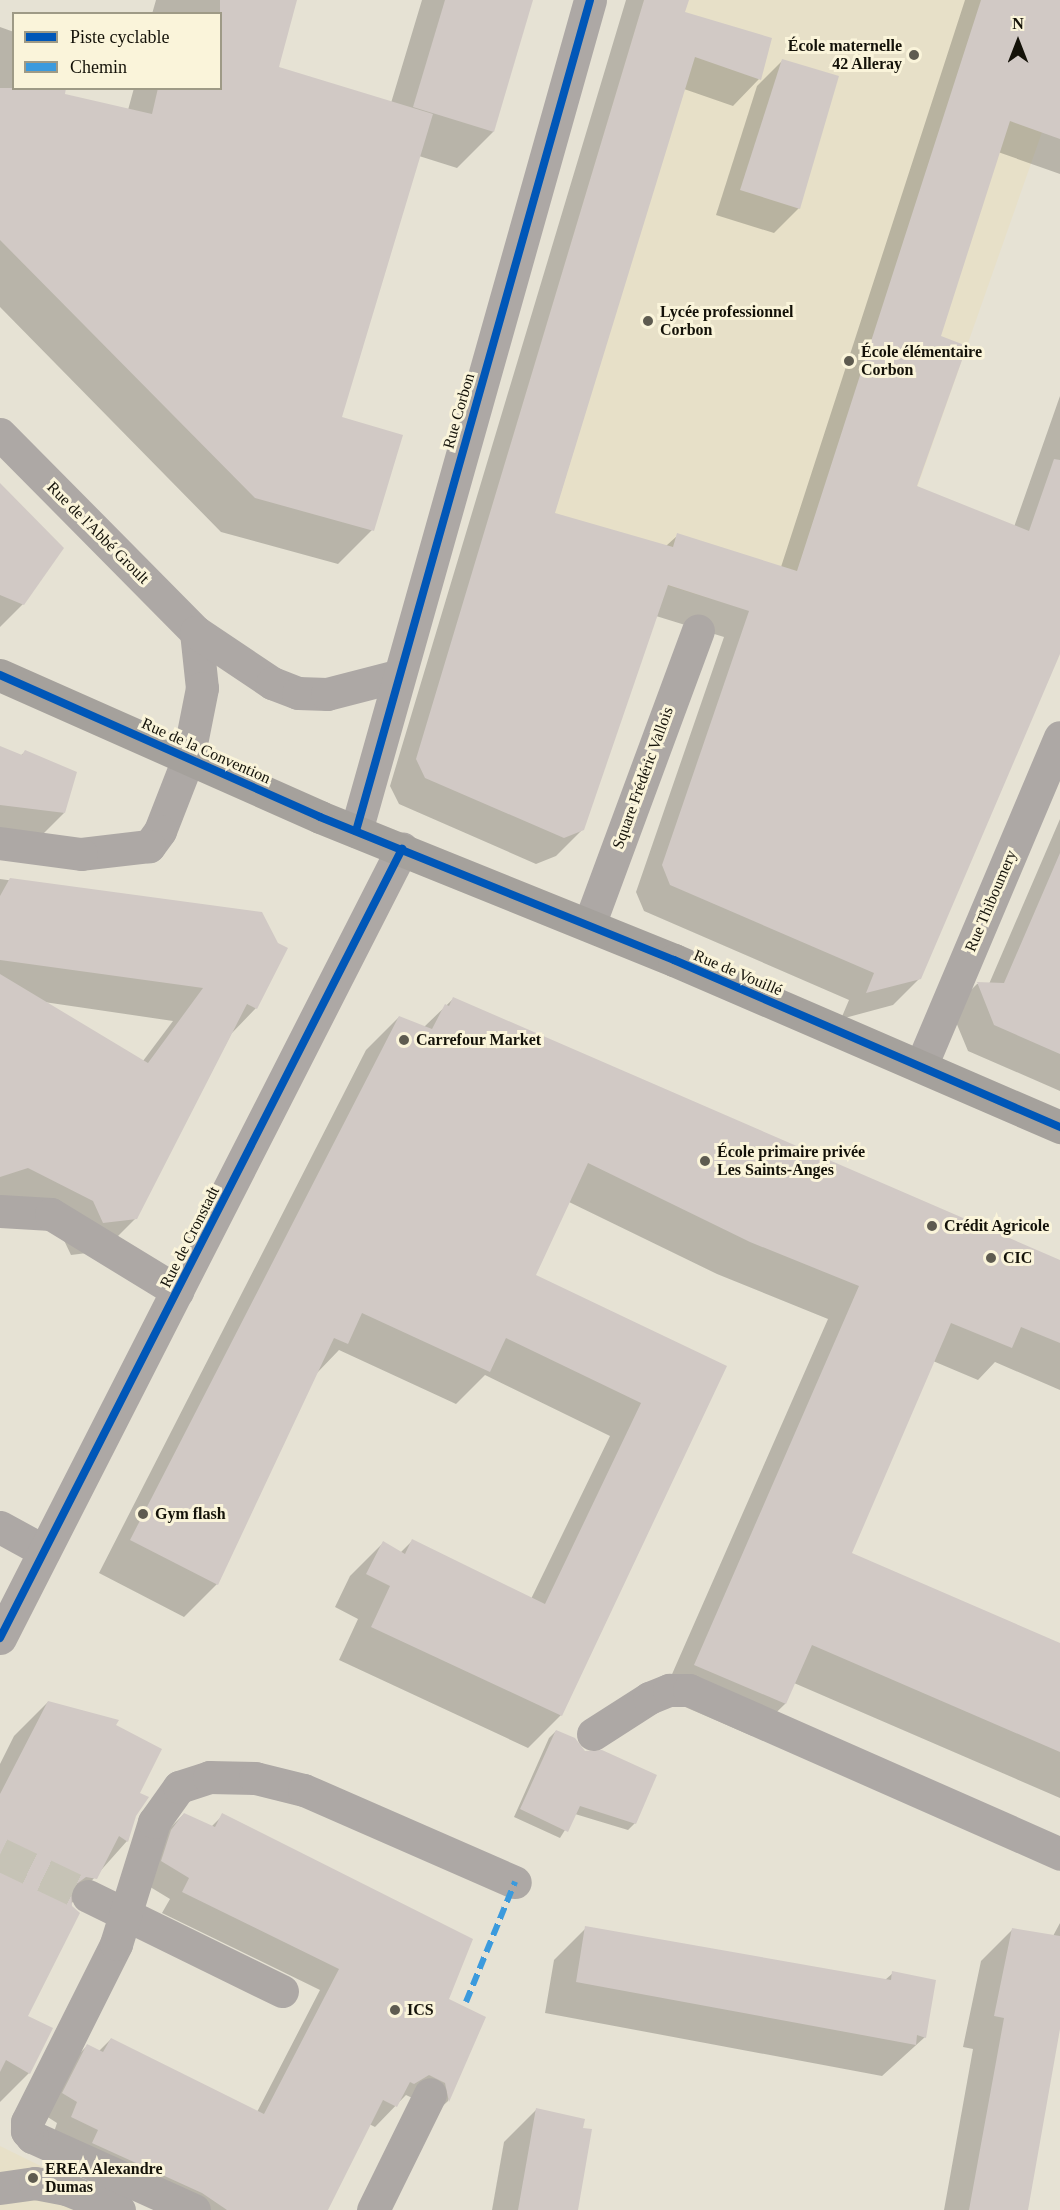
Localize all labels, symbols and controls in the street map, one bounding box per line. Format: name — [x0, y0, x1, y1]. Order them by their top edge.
legend — [12, 12, 222, 90]
north arrow — [988, 12, 1048, 72]
text: N — [1012, 15, 1024, 32]
text: Piste cyclable — [70, 27, 169, 47]
place label: École maternelle 42 Alleray — [788, 36, 902, 74]
marker: École maternelle 42 Alleray — [907, 48, 921, 62]
text: Chemin — [70, 57, 127, 77]
place label: Lycée professionnel Corbon — [660, 302, 793, 340]
marker: Lycée professionnel Corbon — [641, 314, 655, 328]
place label: École élémentaire Corbon — [861, 342, 982, 380]
marker: École élémentaire Corbon — [842, 354, 856, 368]
street label: Rue Corbon — [439, 371, 479, 451]
street label: Rue de l'Abbé Groult — [43, 478, 153, 588]
street label: Square Frédéric Vallois — [608, 704, 678, 852]
street label: Rue de la Convention — [139, 714, 273, 788]
street label: Rue Thiboumery — [961, 847, 1021, 955]
street label: Rue de Vouillé — [691, 946, 785, 1000]
place label: Carrefour Market — [416, 1030, 541, 1050]
marker: Carrefour Market — [397, 1033, 411, 1047]
place label: École primaire privée Les Saints-Anges — [717, 1142, 865, 1180]
marker: École primaire privée Les Saints-Anges — [698, 1154, 712, 1168]
street label: Rue de Cronstadt — [156, 1183, 224, 1291]
place label: Crédit Agricole — [944, 1216, 1050, 1236]
marker: Crédit Agricole — [925, 1219, 939, 1233]
place label: CIC — [1003, 1248, 1032, 1268]
marker: CIC — [984, 1251, 998, 1265]
place label: Gym flash — [155, 1504, 226, 1524]
marker: Gym flash — [136, 1507, 150, 1521]
place label: ICS — [407, 2000, 434, 2020]
marker: ICS — [388, 2003, 402, 2017]
place label: EREA Alexandre Dumas — [45, 2159, 164, 2197]
marker: EREA Alexandre Dumas — [26, 2171, 40, 2185]

